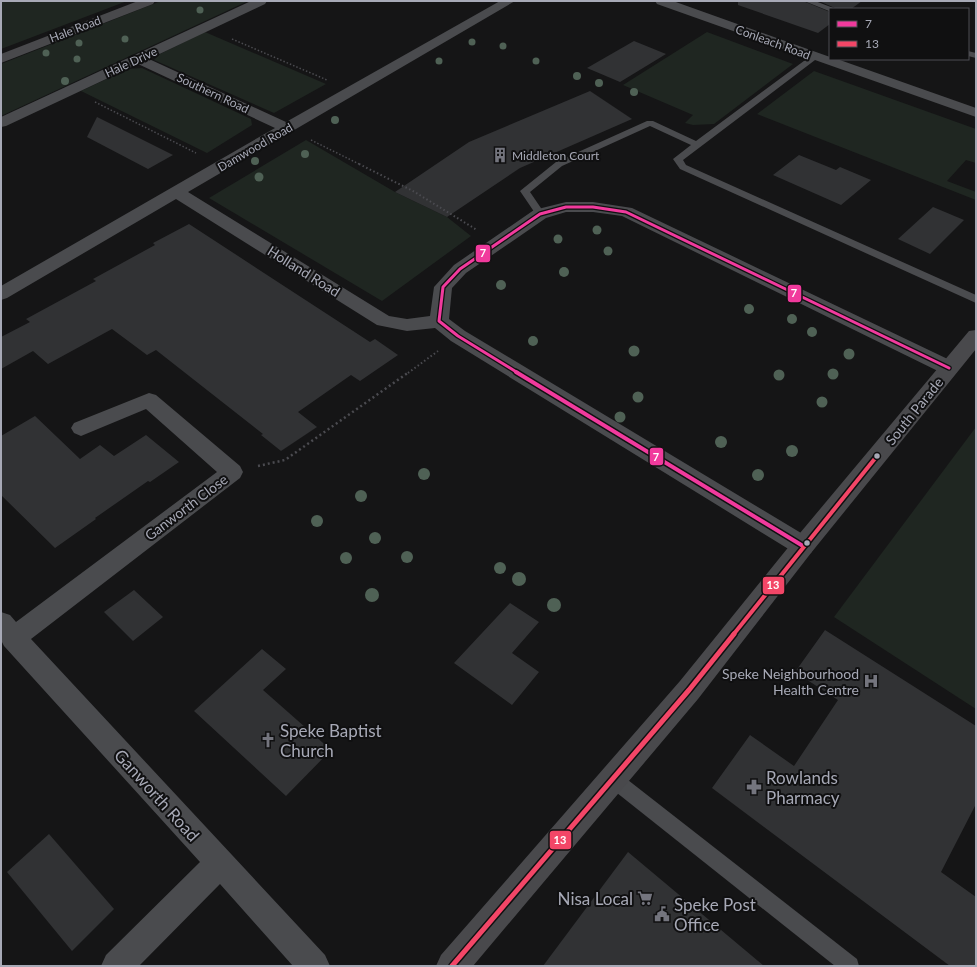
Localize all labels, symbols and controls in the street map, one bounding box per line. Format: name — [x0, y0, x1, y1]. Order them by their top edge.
legend — [829, 8, 969, 60]
street label: Hale Road — [47, 12, 103, 46]
text: 7 — [865, 16, 872, 31]
street label: Conleach Road — [733, 22, 813, 62]
text: 13 — [865, 36, 879, 51]
street label: Hale Drive — [103, 43, 159, 81]
street label: Southern Road — [174, 70, 252, 116]
street label: Damwood Road — [215, 119, 295, 175]
building icon: Middleton Court — [491, 146, 509, 164]
place label: Middleton Court — [512, 148, 600, 163]
street label: Holland Road — [265, 242, 343, 300]
line badge: 7 — [475, 244, 491, 263]
text: 7 — [480, 246, 486, 259]
line badge: 7 — [787, 284, 802, 303]
text: 7 — [791, 286, 797, 299]
street label: South Parade — [882, 374, 946, 448]
line badge: 7 — [649, 447, 664, 466]
text: 7 — [653, 450, 659, 463]
unlabelled marker — [872, 451, 882, 461]
street label: Ganworth Close — [141, 470, 231, 544]
unlabelled marker — [802, 538, 812, 548]
line badge: 13 — [762, 576, 785, 595]
text: 13 — [767, 578, 779, 591]
place label: Speke Neighbourhood Health Centre — [722, 665, 859, 698]
hospital icon: Speke Neighbourhood Health Centre — [862, 672, 880, 690]
place label: Speke Baptist Church — [280, 720, 382, 761]
church icon: Speke Baptist Church — [259, 731, 277, 749]
street label: Ganworth Road — [110, 745, 204, 845]
place label: Rowlands Pharmacy — [766, 767, 840, 808]
pharmacy icon: Rowlands Pharmacy — [745, 778, 763, 796]
line badge: 13 — [549, 830, 572, 850]
text: 13 — [554, 833, 566, 846]
place label: Nisa Local — [558, 888, 633, 909]
supermarket icon: Nisa Local — [636, 889, 654, 907]
place label: Speke Post Office — [674, 894, 756, 935]
public building icon: Speke Post Office — [653, 905, 671, 923]

